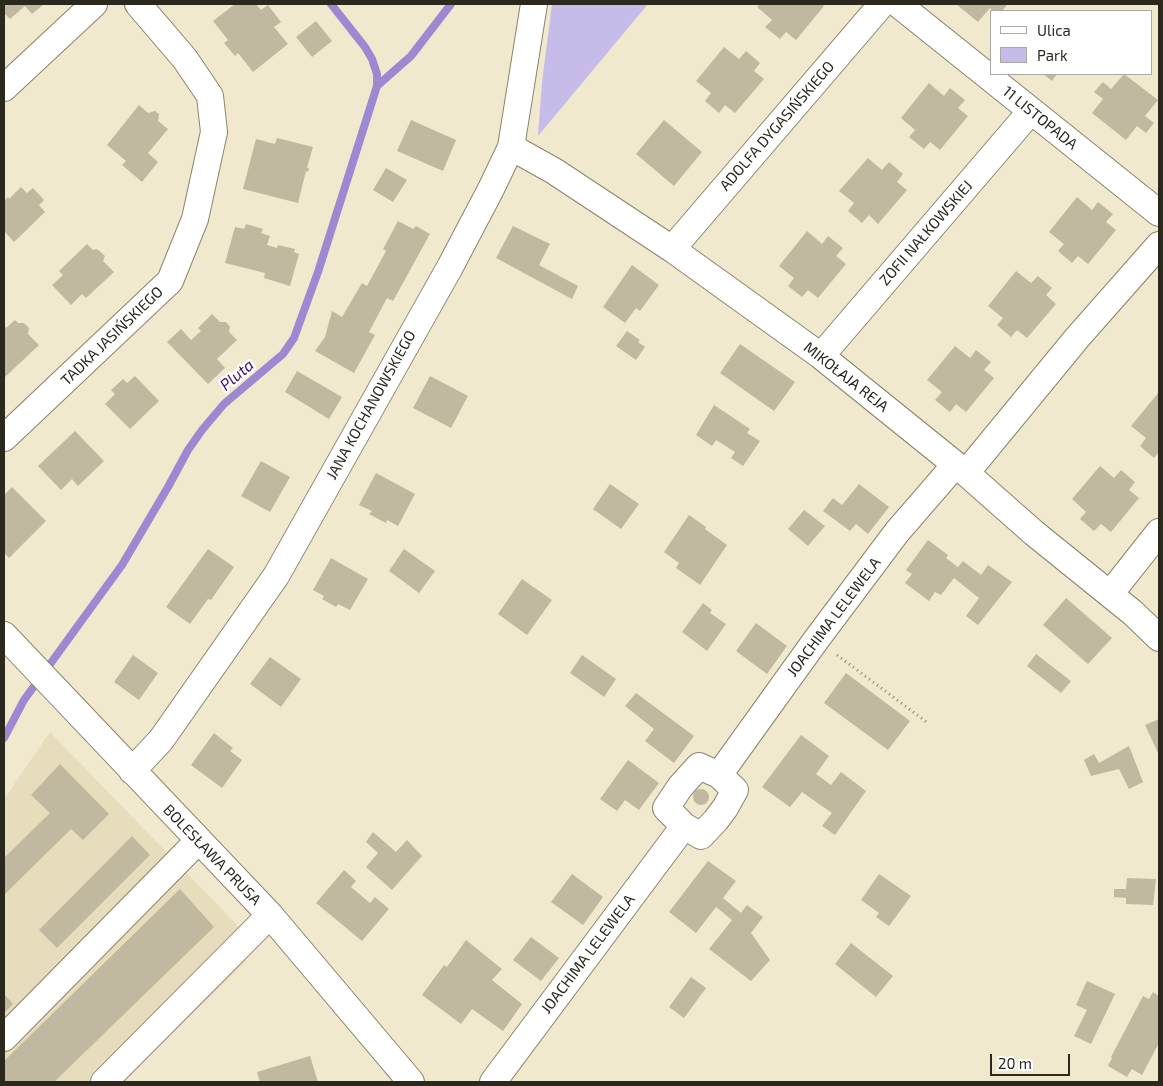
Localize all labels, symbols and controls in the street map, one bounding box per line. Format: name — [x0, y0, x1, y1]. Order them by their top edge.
legend — [990, 10, 1153, 75]
text: Ulica — [1037, 21, 1071, 39]
text: Park — [1037, 46, 1068, 64]
street label: ADOLFA DYGASIŃSKIEGO — [716, 58, 838, 194]
street label: 11 LISTOPADA — [999, 82, 1081, 154]
street label: ZOFII NAŁKOWSKIEJ — [876, 177, 976, 289]
street label: TADKA JASIŃSKIEGO — [57, 283, 167, 389]
street label: JANA KOCHANOWSKIEGO — [322, 327, 420, 483]
street label: MIKOŁAJA REJA — [800, 338, 892, 416]
water label: Pluta — [216, 355, 258, 395]
street label: JOACHIMA LELEWELA — [783, 554, 885, 680]
street label: BOLESŁAWA PRUSA — [159, 801, 265, 909]
street label: JOACHIMA LELEWELA — [537, 891, 639, 1017]
scale bar — [993, 1044, 1073, 1076]
text: 20 m — [998, 1054, 1032, 1072]

